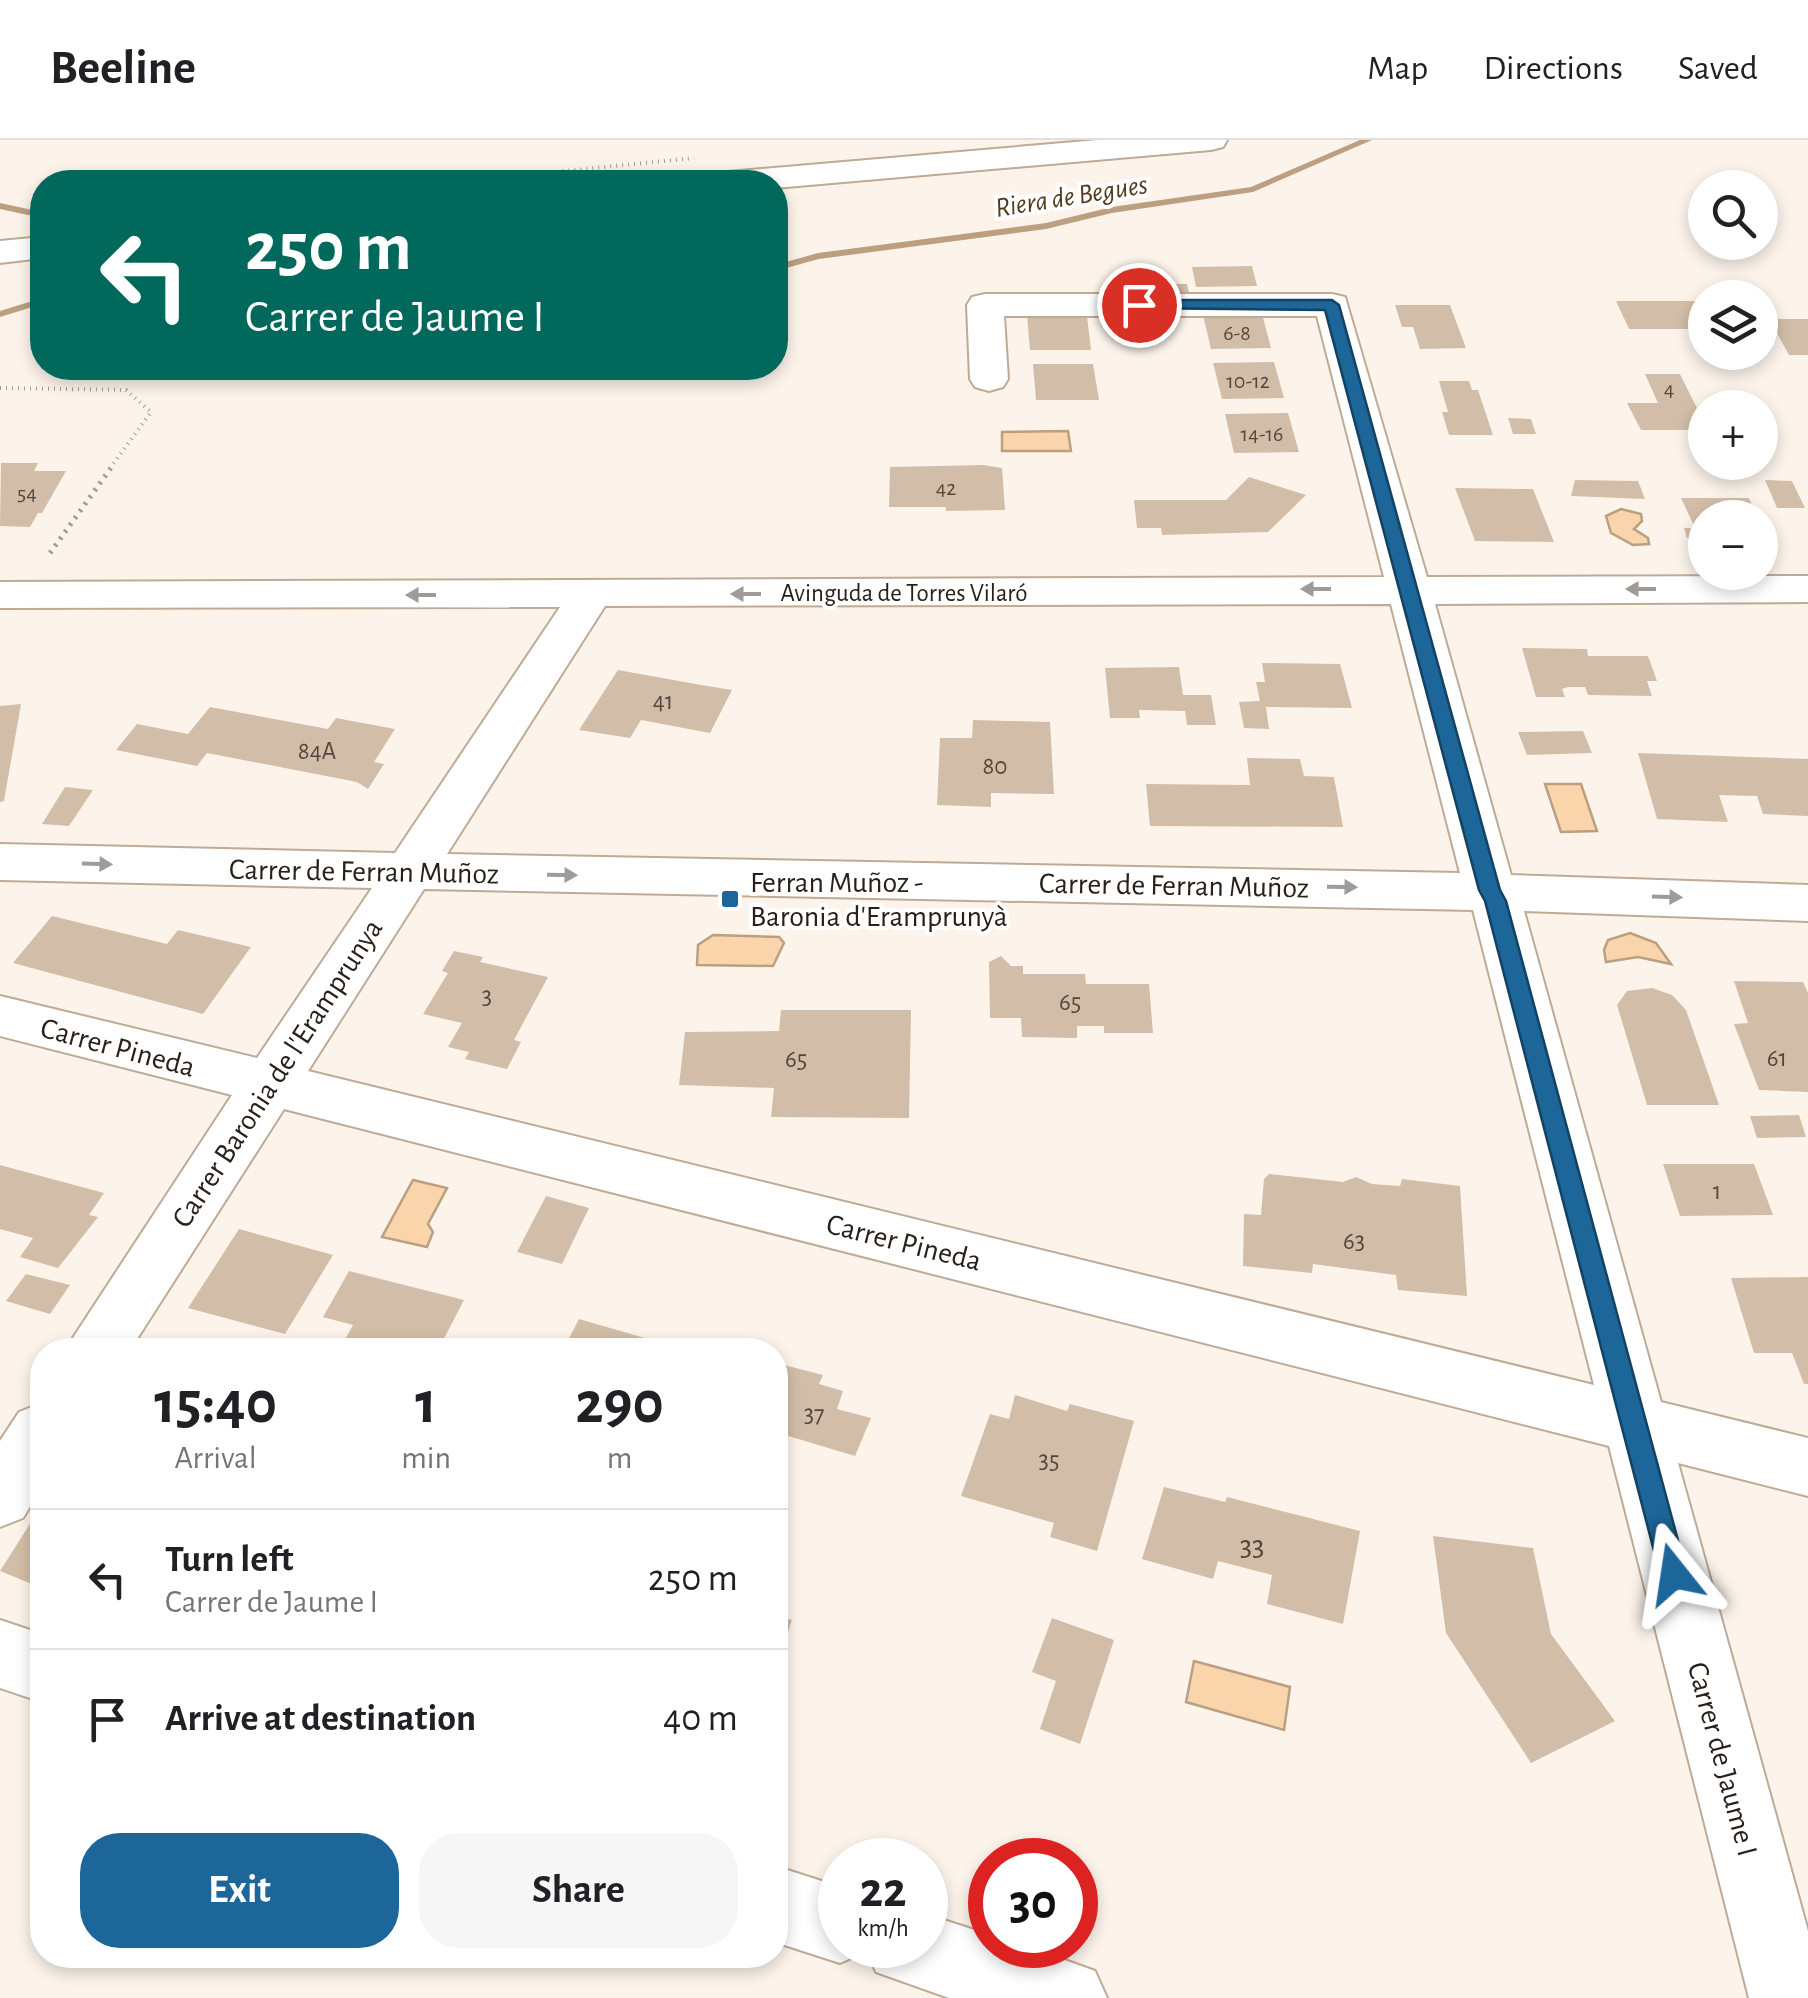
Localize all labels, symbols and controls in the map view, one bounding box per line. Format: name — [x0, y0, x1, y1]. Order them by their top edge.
text: Beeline — [50, 45, 196, 93]
text: Map — [1367, 51, 1428, 86]
text: Directions — [1483, 51, 1623, 86]
text: Saved — [1678, 51, 1758, 86]
map controls — [1688, 170, 1778, 590]
button: search — [1688, 170, 1778, 260]
water label: Riera de Begues — [993, 171, 1149, 223]
icon: left — [80, 210, 210, 340]
text: 250 m — [245, 213, 412, 283]
pin — [1097, 263, 1182, 348]
icon: arrive — [1112, 278, 1167, 333]
button: layers — [1688, 280, 1778, 370]
text: Carrer de Jaume I — [245, 295, 545, 340]
house number: 6-8 — [1223, 322, 1251, 344]
house number: 10-12 — [1226, 370, 1270, 392]
house number: 4 — [1664, 378, 1674, 400]
button: + — [1688, 390, 1778, 480]
house number: 14-16 — [1241, 423, 1283, 445]
house number: 42 — [936, 477, 956, 499]
house number: 54 — [17, 482, 37, 504]
button: − — [1688, 500, 1778, 590]
street label: Avinguda de Torres Vilaró — [780, 581, 1028, 606]
one-way arrow — [1299, 581, 1331, 597]
one-way arrow — [1624, 581, 1656, 597]
one-way arrow — [729, 586, 761, 602]
one-way arrow — [404, 587, 436, 603]
house number: 41 — [653, 689, 673, 714]
house number: 84A — [298, 739, 336, 764]
house number: 80 — [982, 754, 1008, 779]
street label: Carrer de Ferran Muñoz — [229, 855, 499, 889]
one-way arrow — [82, 857, 114, 873]
one-way arrow — [547, 867, 579, 883]
place label: Ferran Muñoz - Baronia d'Eramprunyà — [750, 868, 1008, 932]
street label: Carrer de Ferran Muñoz — [1039, 869, 1309, 903]
one-way arrow — [1327, 880, 1359, 896]
marker: Ferran Muñoz - Baronia d'Eramprunyà — [719, 888, 741, 910]
one-way arrow — [1652, 889, 1684, 905]
street label: Carrer Baronia de l'Eramprunya — [167, 914, 389, 1233]
house number: 3 — [482, 984, 492, 1009]
house number: 65 — [1059, 990, 1081, 1015]
street label: Carrer Pineda — [37, 1013, 198, 1083]
house number: 61 — [1767, 1046, 1787, 1071]
house number: 65 — [785, 1047, 807, 1072]
house number: 1 — [1713, 1179, 1721, 1204]
street label: Carrer Pineda — [823, 1209, 984, 1277]
house number: 63 — [1343, 1229, 1365, 1254]
text: 15:40 — [154, 1374, 277, 1434]
text: 1 — [415, 1374, 437, 1434]
text: 290 — [575, 1374, 664, 1434]
house number: 37 — [804, 1402, 824, 1427]
text: Arrival — [174, 1442, 257, 1474]
text: min — [401, 1442, 451, 1474]
text: m — [607, 1442, 632, 1474]
house number: 35 — [1039, 1448, 1059, 1473]
position arrow — [1622, 1522, 1726, 1626]
house number: 33 — [1240, 1531, 1264, 1561]
text: Turn left — [165, 1541, 293, 1579]
icon: left — [80, 1552, 135, 1607]
text: 250 m — [648, 1560, 738, 1598]
text: Carrer de Jaume I — [165, 1586, 378, 1618]
street label: Carrer de Jaume I — [1682, 1659, 1762, 1860]
icon: arrive — [80, 1692, 135, 1747]
text: Arrive at destination — [165, 1700, 476, 1738]
text: 40 m — [663, 1700, 738, 1738]
button: Exit — [80, 1833, 399, 1948]
button: Share — [419, 1833, 738, 1948]
speed limit sign: 30 — [968, 1838, 1098, 1968]
text: 22 — [859, 1866, 907, 1916]
text: km/h — [857, 1916, 909, 1941]

